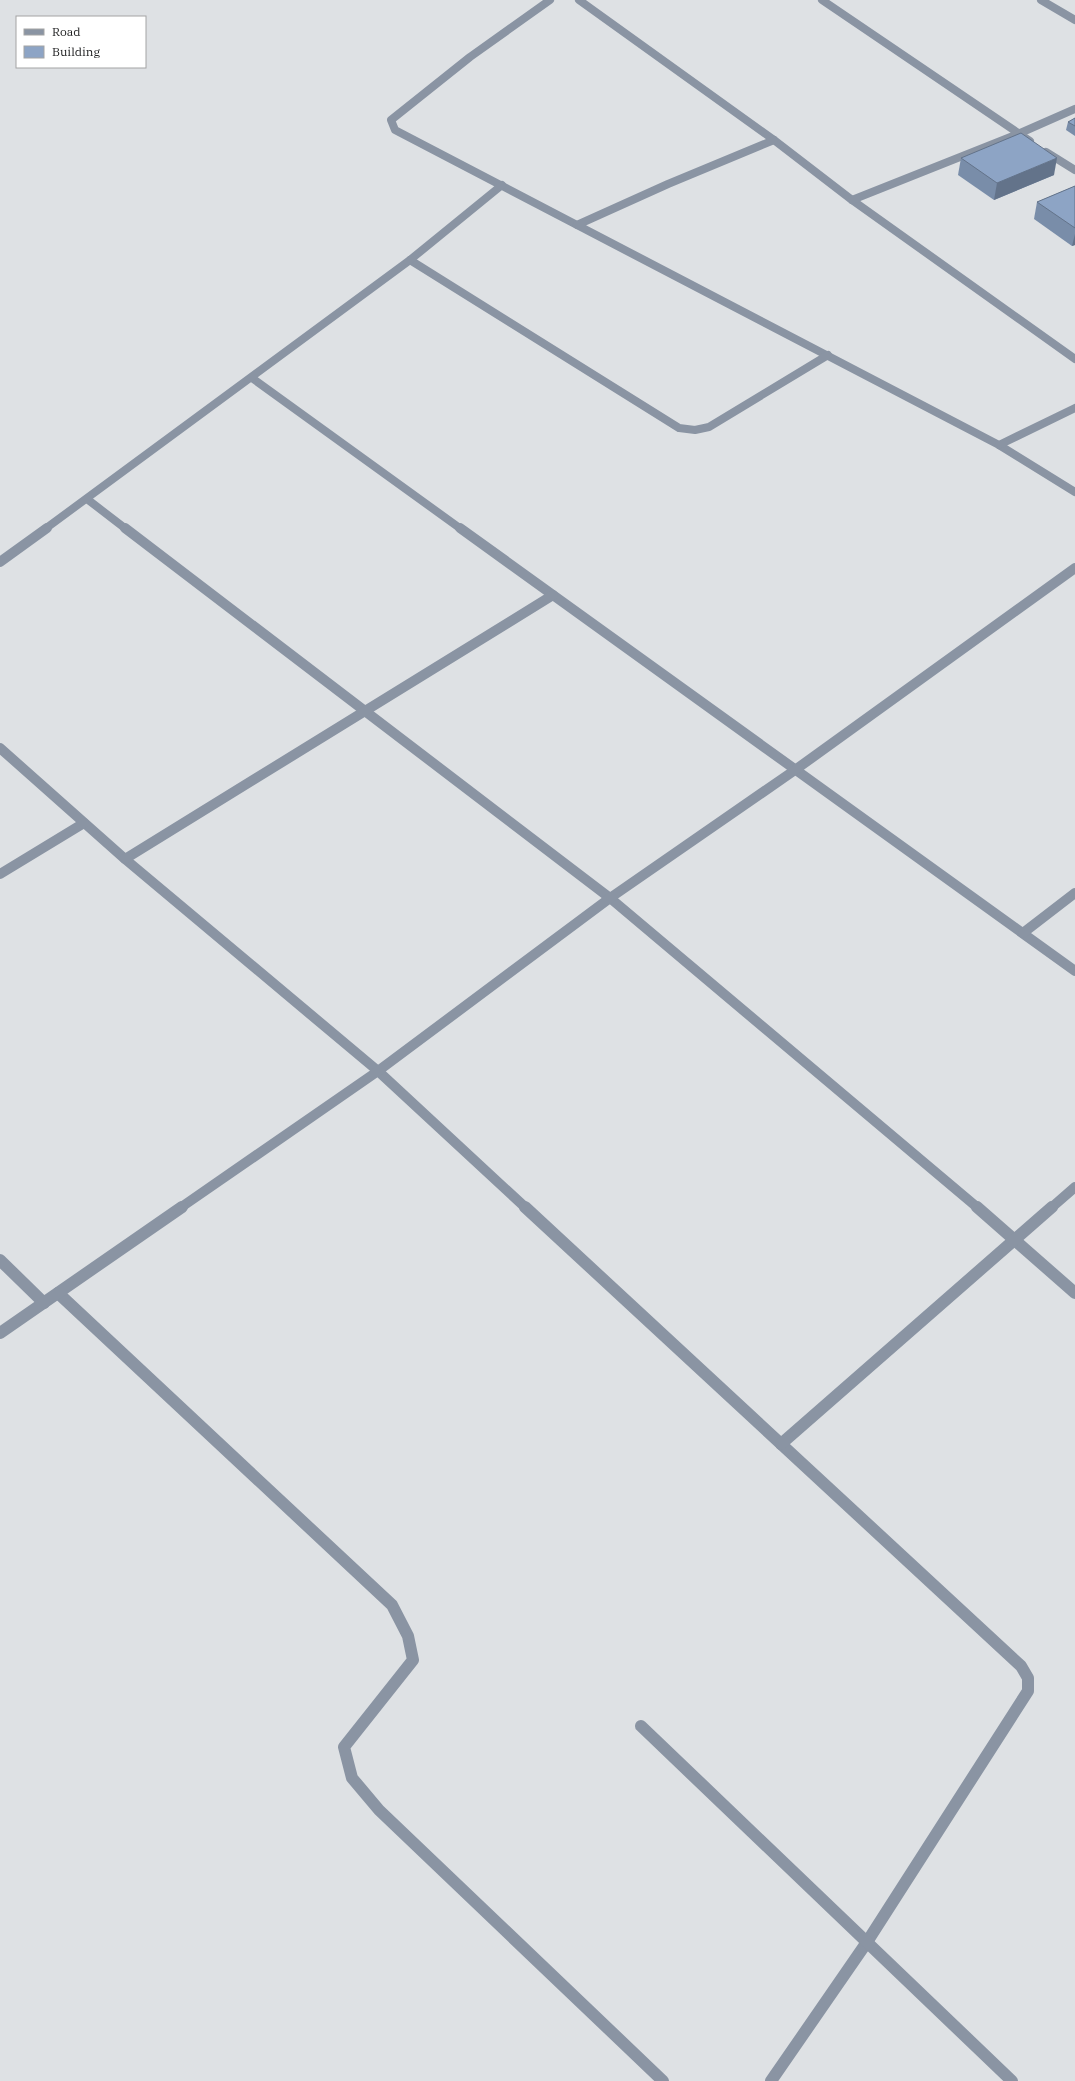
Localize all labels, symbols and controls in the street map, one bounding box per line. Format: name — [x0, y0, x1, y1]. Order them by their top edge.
legend — [16, 16, 146, 68]
text: Road — [52, 24, 81, 39]
text: Building — [52, 44, 100, 59]

